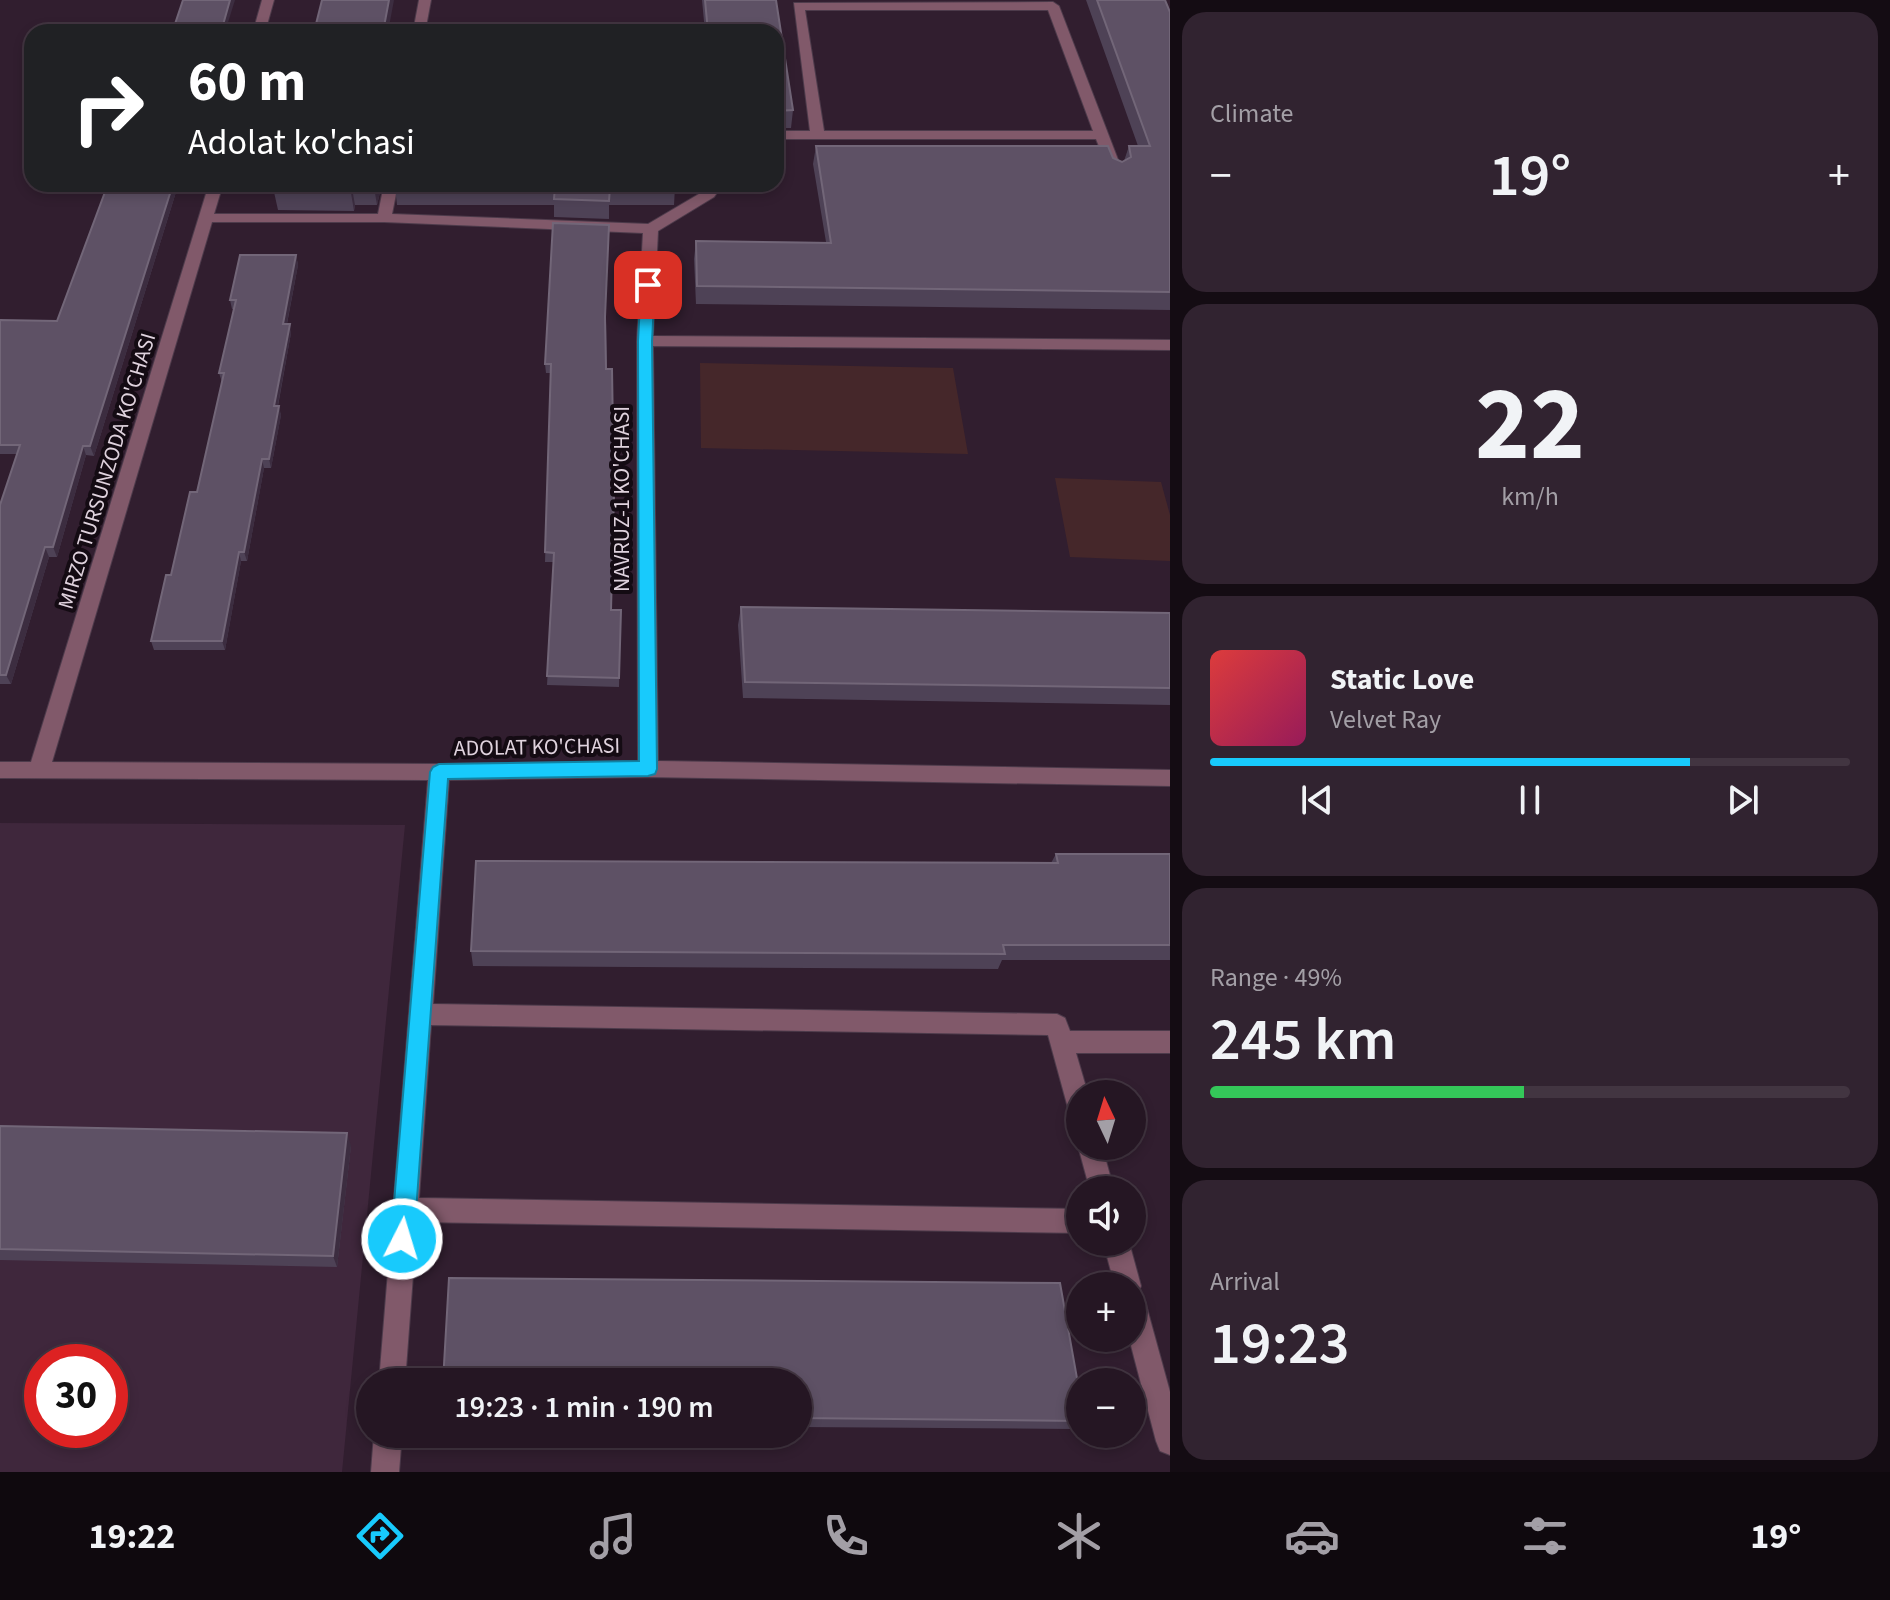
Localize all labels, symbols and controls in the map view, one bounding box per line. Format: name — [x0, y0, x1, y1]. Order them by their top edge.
text: 60 m — [188, 43, 306, 122]
icon: right — [56, 56, 160, 160]
text: Climate — [1210, 95, 1294, 132]
text: Adolat ko'chasi — [188, 117, 415, 168]
text: 19° — [1489, 134, 1571, 219]
text: − — [1210, 145, 1232, 208]
text: + — [1828, 145, 1850, 208]
pin — [614, 251, 682, 319]
icon: arrive — [626, 263, 670, 307]
street label: MIRZO TURSUNZODA KO'CHASI — [50, 329, 164, 613]
text: 22 — [1475, 352, 1585, 500]
street label: NAVRUZ-1 KO'CHASI — [606, 406, 638, 592]
text: km/h — [1501, 478, 1559, 515]
text: Static Love — [1330, 658, 1474, 701]
text: Velvet Ray — [1330, 701, 1441, 738]
street label: ADOLAT KO'CHASI — [453, 730, 621, 764]
icon: previous — [1295, 778, 1339, 822]
icon: pause — [1508, 778, 1552, 822]
icon: next — [1721, 778, 1765, 822]
text: Range · 49% — [1210, 959, 1342, 996]
text: 245 km — [1210, 998, 1396, 1083]
north arrow — [1066, 1080, 1146, 1160]
map controls — [1066, 1080, 1146, 1448]
button: sound — [1066, 1176, 1146, 1256]
position arrow — [360, 1197, 444, 1281]
text: Arrival — [1210, 1263, 1280, 1300]
button: + — [1066, 1272, 1146, 1352]
text: 19:23 — [1210, 1302, 1350, 1387]
speed limit sign: 30 — [24, 1344, 128, 1448]
button: − — [1066, 1368, 1146, 1448]
text: 19:23 · 1 min · 190 m — [454, 1386, 714, 1429]
icon: directions — [352, 1508, 408, 1564]
icon: music — [585, 1508, 641, 1564]
icon: phone — [818, 1508, 874, 1564]
icon: climate — [1051, 1508, 1107, 1564]
icon: car — [1284, 1508, 1340, 1564]
icon: filters — [1517, 1508, 1573, 1564]
text: 19:22 — [89, 1511, 175, 1562]
text: 19° — [1750, 1511, 1802, 1562]

